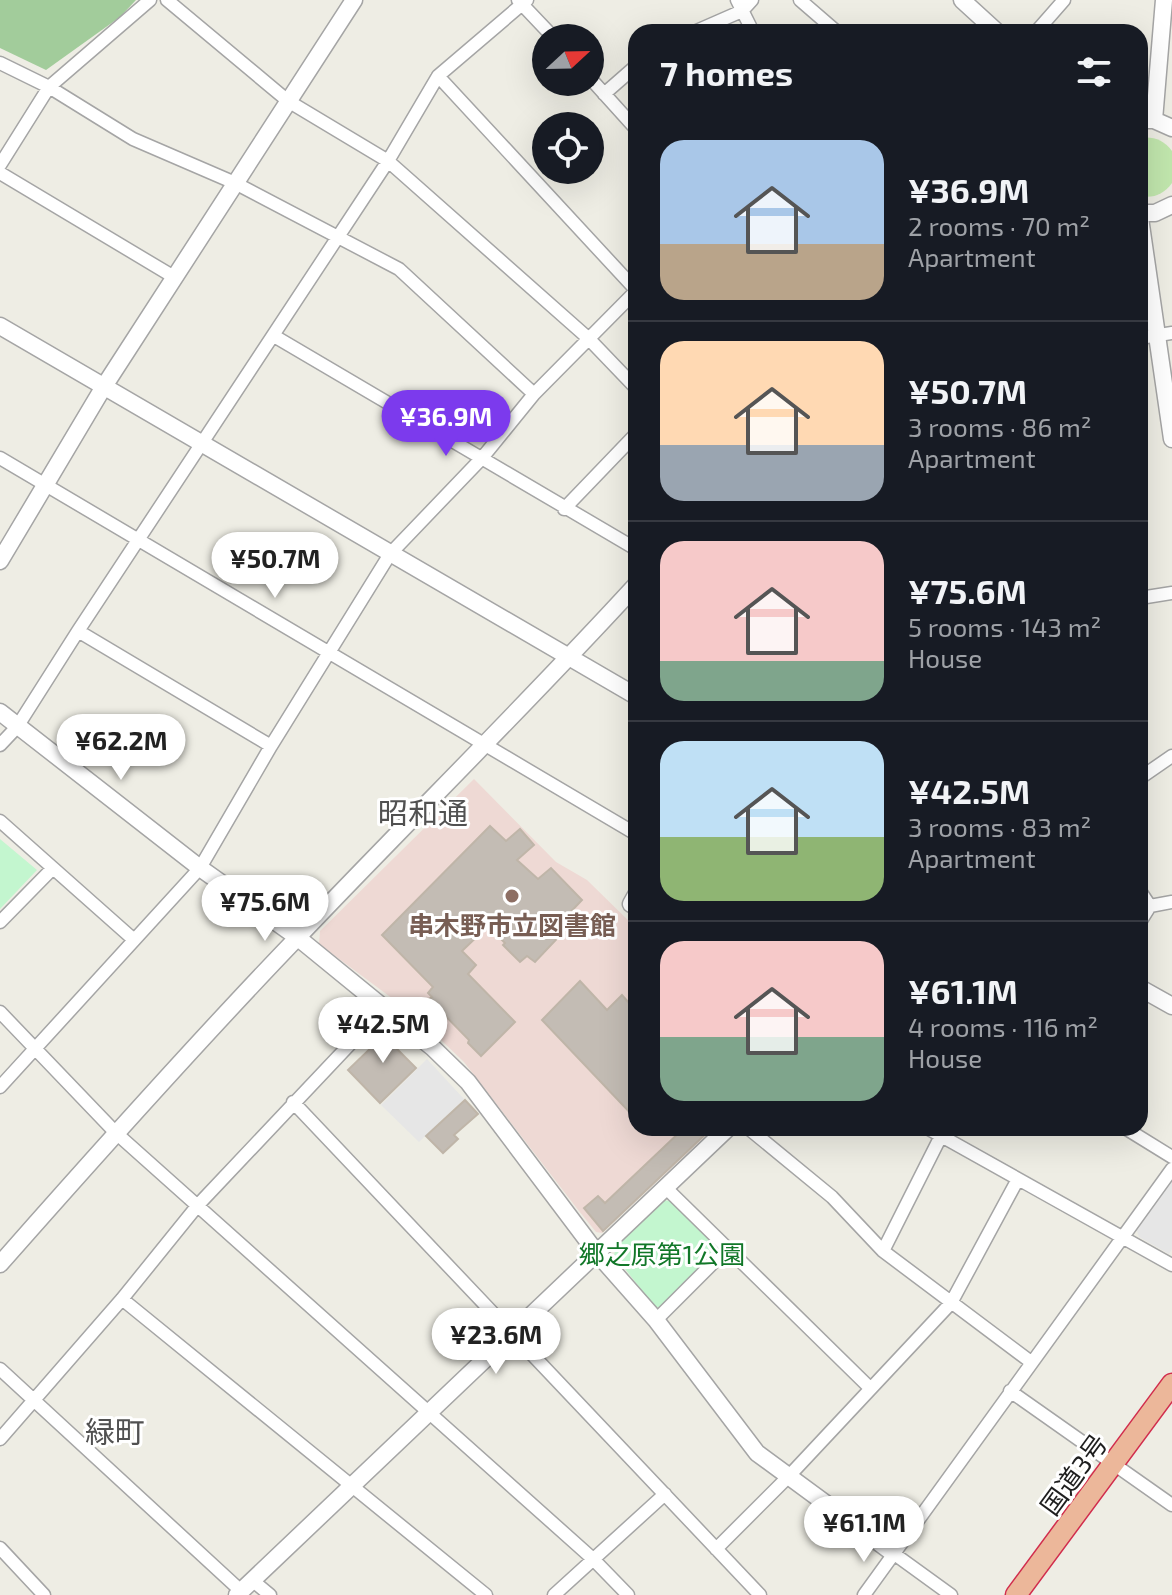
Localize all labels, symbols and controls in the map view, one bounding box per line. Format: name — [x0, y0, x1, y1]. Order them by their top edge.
north arrow — [532, 24, 604, 96]
map controls — [532, 24, 604, 184]
icon: filters — [1072, 50, 1116, 94]
text: 7 homes — [660, 52, 793, 93]
button: locate — [532, 112, 604, 184]
text: ¥36.9M — [908, 169, 1029, 210]
icon: home — [724, 172, 820, 268]
text: 2 rooms · 70 m² — [908, 210, 1090, 241]
text: Apartment — [908, 241, 1036, 272]
text: ¥50.7M — [908, 370, 1027, 411]
icon: home — [724, 373, 820, 469]
pin: ¥36.9M — [381, 390, 511, 458]
text: ¥36.9M — [400, 400, 492, 431]
text: 3 rooms · 86 m² — [908, 411, 1092, 442]
text: Apartment — [908, 442, 1036, 473]
pin: ¥50.7M — [210, 532, 340, 600]
text: ¥50.7M — [229, 542, 321, 573]
text: ¥75.6M — [908, 570, 1027, 611]
icon: home — [724, 573, 820, 669]
text: 5 rooms · 143 m² — [908, 611, 1101, 642]
text: House — [908, 642, 982, 673]
pin: ¥62.2M — [56, 714, 186, 782]
text: ¥62.2M — [75, 724, 167, 755]
text: ¥42.5M — [908, 770, 1030, 811]
icon: home — [724, 773, 820, 869]
district label: 昭和通 — [378, 794, 468, 830]
text: 3 rooms · 83 m² — [908, 811, 1091, 842]
text: Apartment — [908, 842, 1036, 873]
pin: ¥75.6M — [200, 875, 330, 943]
text: ¥75.6M — [220, 885, 310, 916]
marker: 串木野市立図書館 — [503, 887, 521, 905]
place label: 串木野市立図書館 — [408, 909, 616, 940]
text: ¥61.1M — [908, 970, 1018, 1011]
icon: home — [724, 973, 820, 1069]
pin: ¥42.5M — [318, 997, 448, 1065]
text: ¥42.5M — [336, 1007, 430, 1038]
text: 4 rooms · 116 m² — [908, 1011, 1098, 1042]
text: House — [908, 1042, 982, 1073]
park label: 郷之原第1公園 — [579, 1238, 745, 1269]
pin: ¥23.6M — [431, 1308, 561, 1376]
text: ¥23.6M — [450, 1318, 542, 1349]
district label: 緑町 — [85, 1413, 145, 1449]
street label: 国道3号 — [1033, 1427, 1113, 1521]
pin: ¥61.1M — [799, 1496, 929, 1564]
text: ¥61.1M — [822, 1506, 906, 1537]

